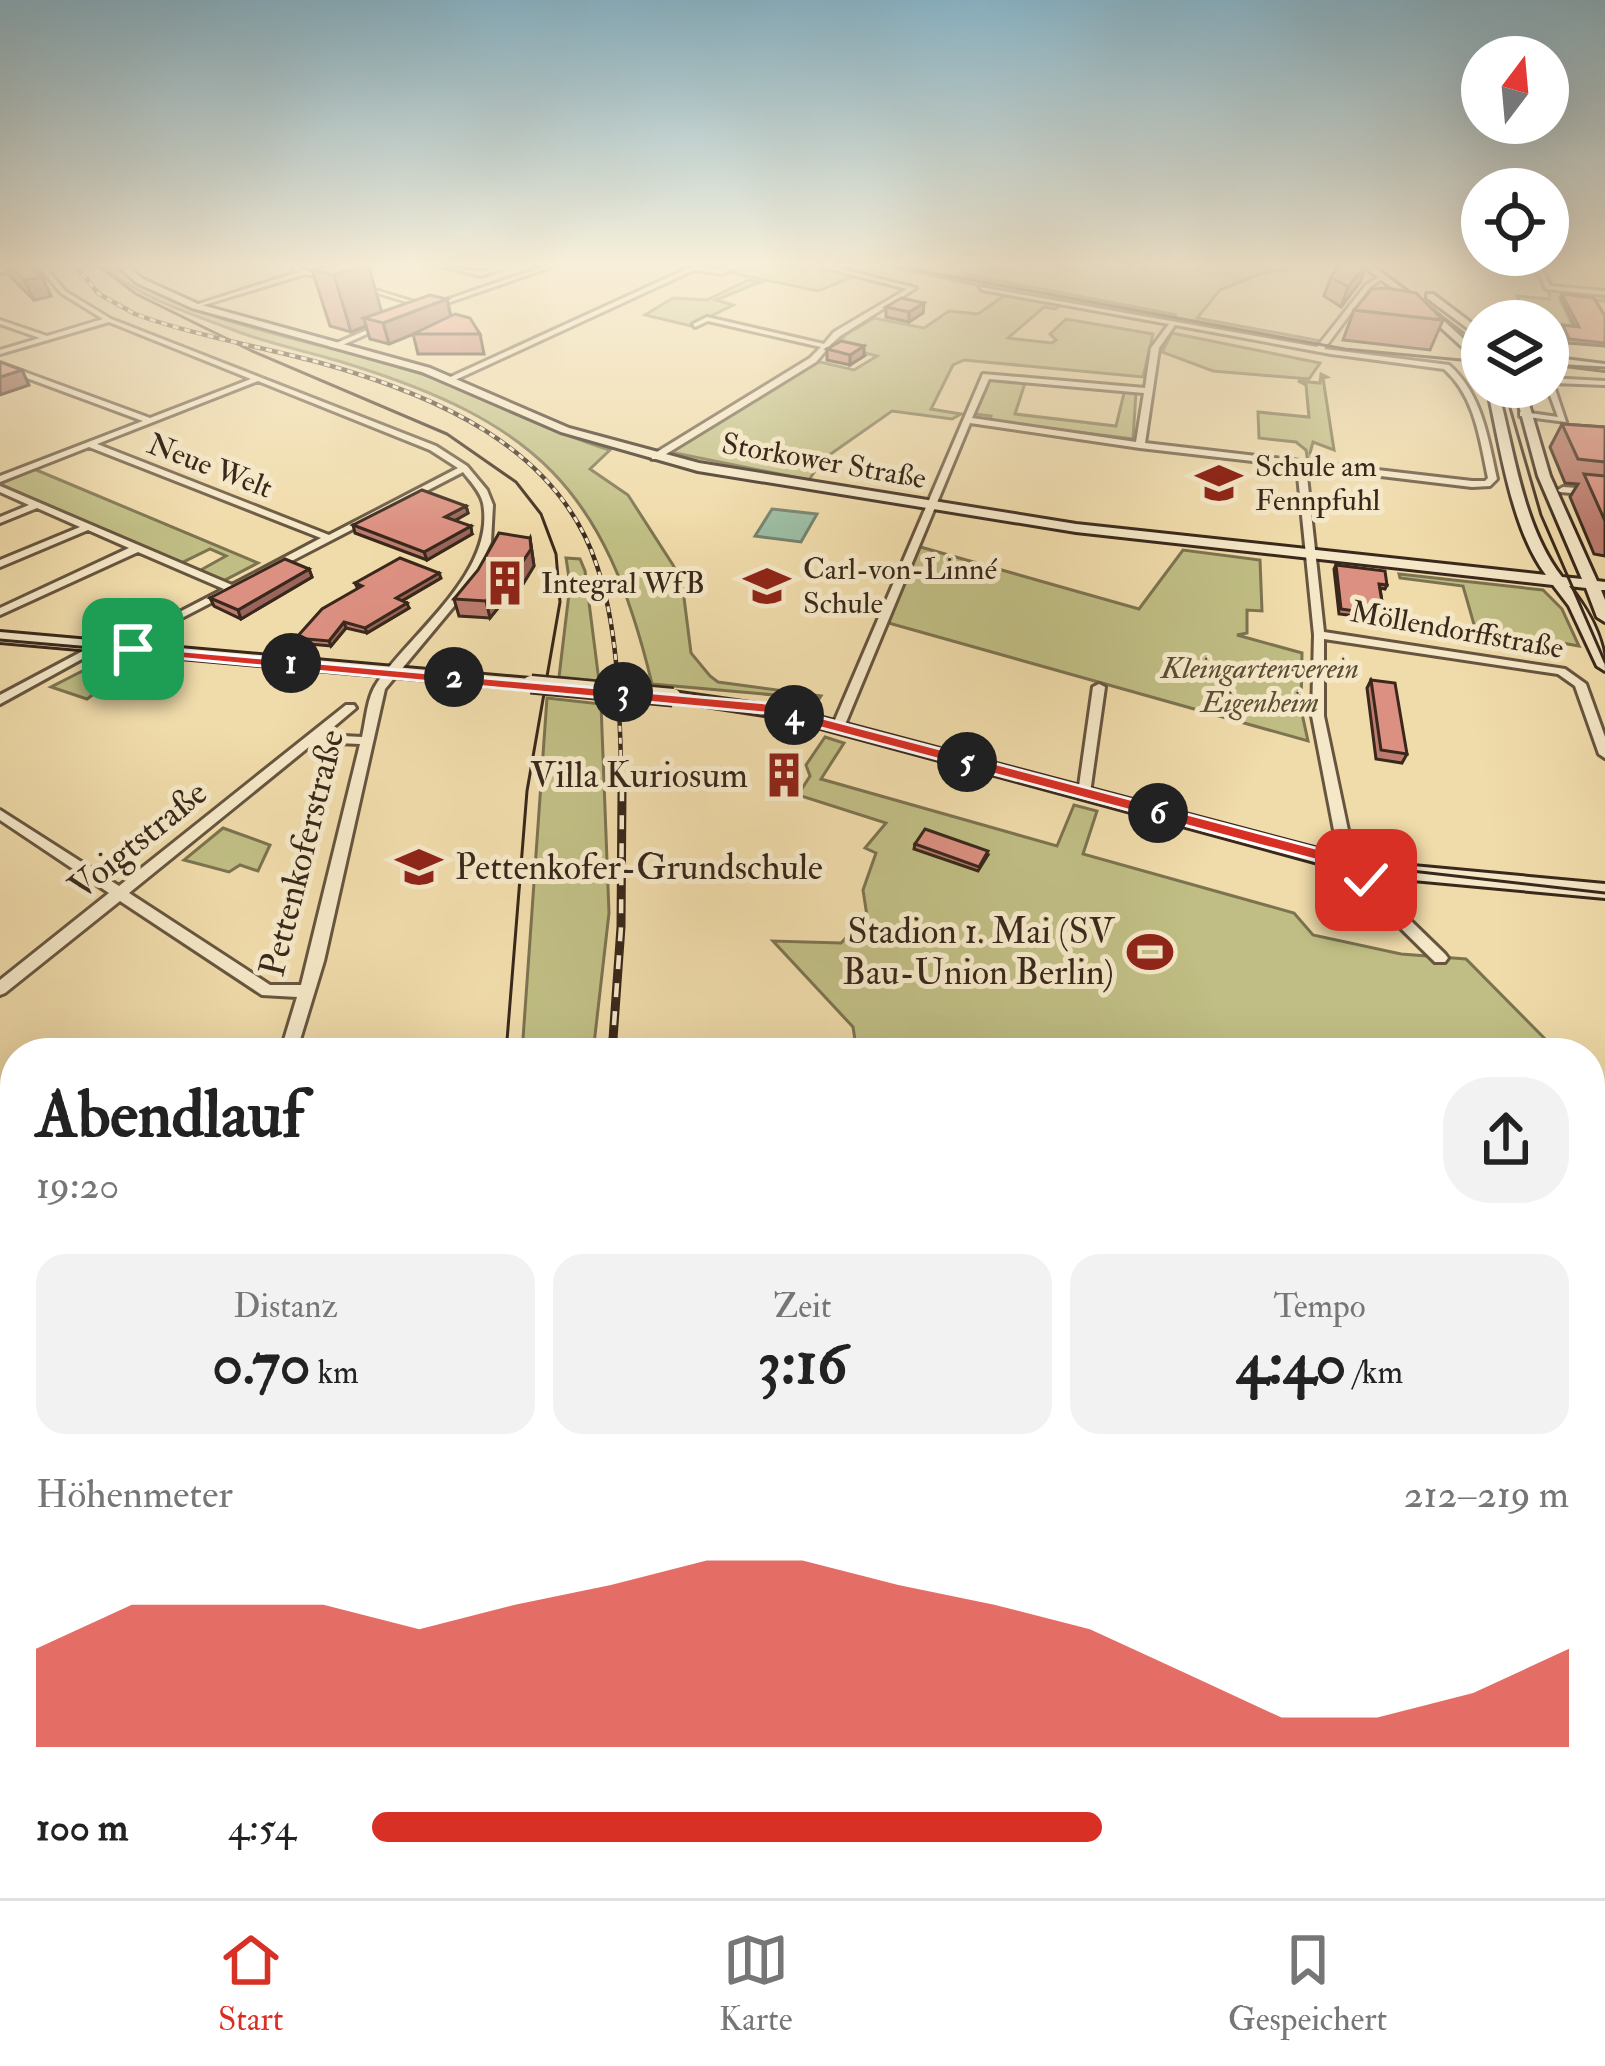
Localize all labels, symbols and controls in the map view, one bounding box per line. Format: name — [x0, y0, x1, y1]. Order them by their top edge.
north arrow — [1461, 36, 1569, 144]
map controls — [1461, 36, 1569, 408]
button: locate — [1461, 168, 1569, 276]
button: layers — [1461, 300, 1569, 408]
street label: Neue Welt — [142, 425, 278, 507]
street label: Storkower Straße — [719, 425, 929, 497]
place label: Schule am Fennpfuhl — [1255, 448, 1381, 519]
school or university icon: Schule am Fennpfuhl — [1194, 458, 1244, 508]
place label: Carl-von-Linné Schule — [803, 551, 998, 622]
building icon: Integral WfB — [480, 558, 530, 608]
school or university icon: Carl-von-Linné Schule — [742, 561, 792, 611]
place label: Integral WfB — [541, 565, 705, 602]
street label: Möllendorffstraße — [1348, 593, 1566, 667]
pin — [82, 598, 184, 700]
icon: arrive — [100, 616, 166, 682]
pin: 1 — [261, 633, 321, 693]
text: 1 — [285, 642, 297, 683]
pin: 2 — [424, 647, 484, 707]
park label: Kleingartenverein Eigenheim — [1159, 650, 1359, 721]
text: 2 — [446, 656, 462, 697]
pin: 3 — [593, 662, 653, 722]
text: 3 — [617, 671, 629, 712]
pin: 4 — [764, 685, 824, 745]
text: 4 — [785, 694, 803, 735]
street label: Pettenkoferstraße — [250, 725, 354, 981]
pin: 5 — [937, 732, 997, 792]
text: 5 — [960, 741, 974, 782]
building icon: Villa Kuriosum — [759, 750, 809, 800]
place label: Villa Kuriosum — [530, 753, 748, 798]
street label: Voigtstraße — [60, 770, 216, 910]
pin: 6 — [1128, 783, 1188, 843]
text: 6 — [1150, 792, 1166, 833]
pin — [1315, 829, 1417, 931]
school or university icon: Pettenkofer-Grundschule — [394, 842, 444, 892]
place label: Pettenkofer-Grundschule — [455, 845, 823, 890]
icon: check — [1333, 847, 1399, 913]
place label: Stadion 1. Mai (SV Bau-Union Berlin) — [842, 909, 1116, 995]
sports icon: Stadion 1. Mai (SV Bau-Union Berlin) — [1125, 927, 1175, 977]
text: Abendlauf — [36, 1074, 304, 1157]
button: share — [1443, 1077, 1569, 1203]
text: 19:20 — [36, 1161, 119, 1210]
text: Distanz — [233, 1286, 338, 1327]
text: Zeit — [774, 1286, 831, 1327]
text: Tempo — [1273, 1286, 1366, 1327]
text: 0.70 — [212, 1327, 310, 1402]
text: 3:16 — [758, 1327, 847, 1402]
text: 4:40 — [1236, 1327, 1346, 1402]
text: km — [310, 1352, 359, 1393]
text: /km — [1346, 1352, 1403, 1393]
text: Höhenmeter — [36, 1470, 233, 1519]
text: 212–219 m — [1404, 1470, 1569, 1519]
text: 100 m — [36, 1803, 128, 1852]
text: 4:54 — [228, 1803, 296, 1852]
tab: Start — [218, 1927, 284, 2040]
tab: Karte — [719, 1927, 793, 2040]
tab: Gespeichert — [1228, 1927, 1387, 2040]

